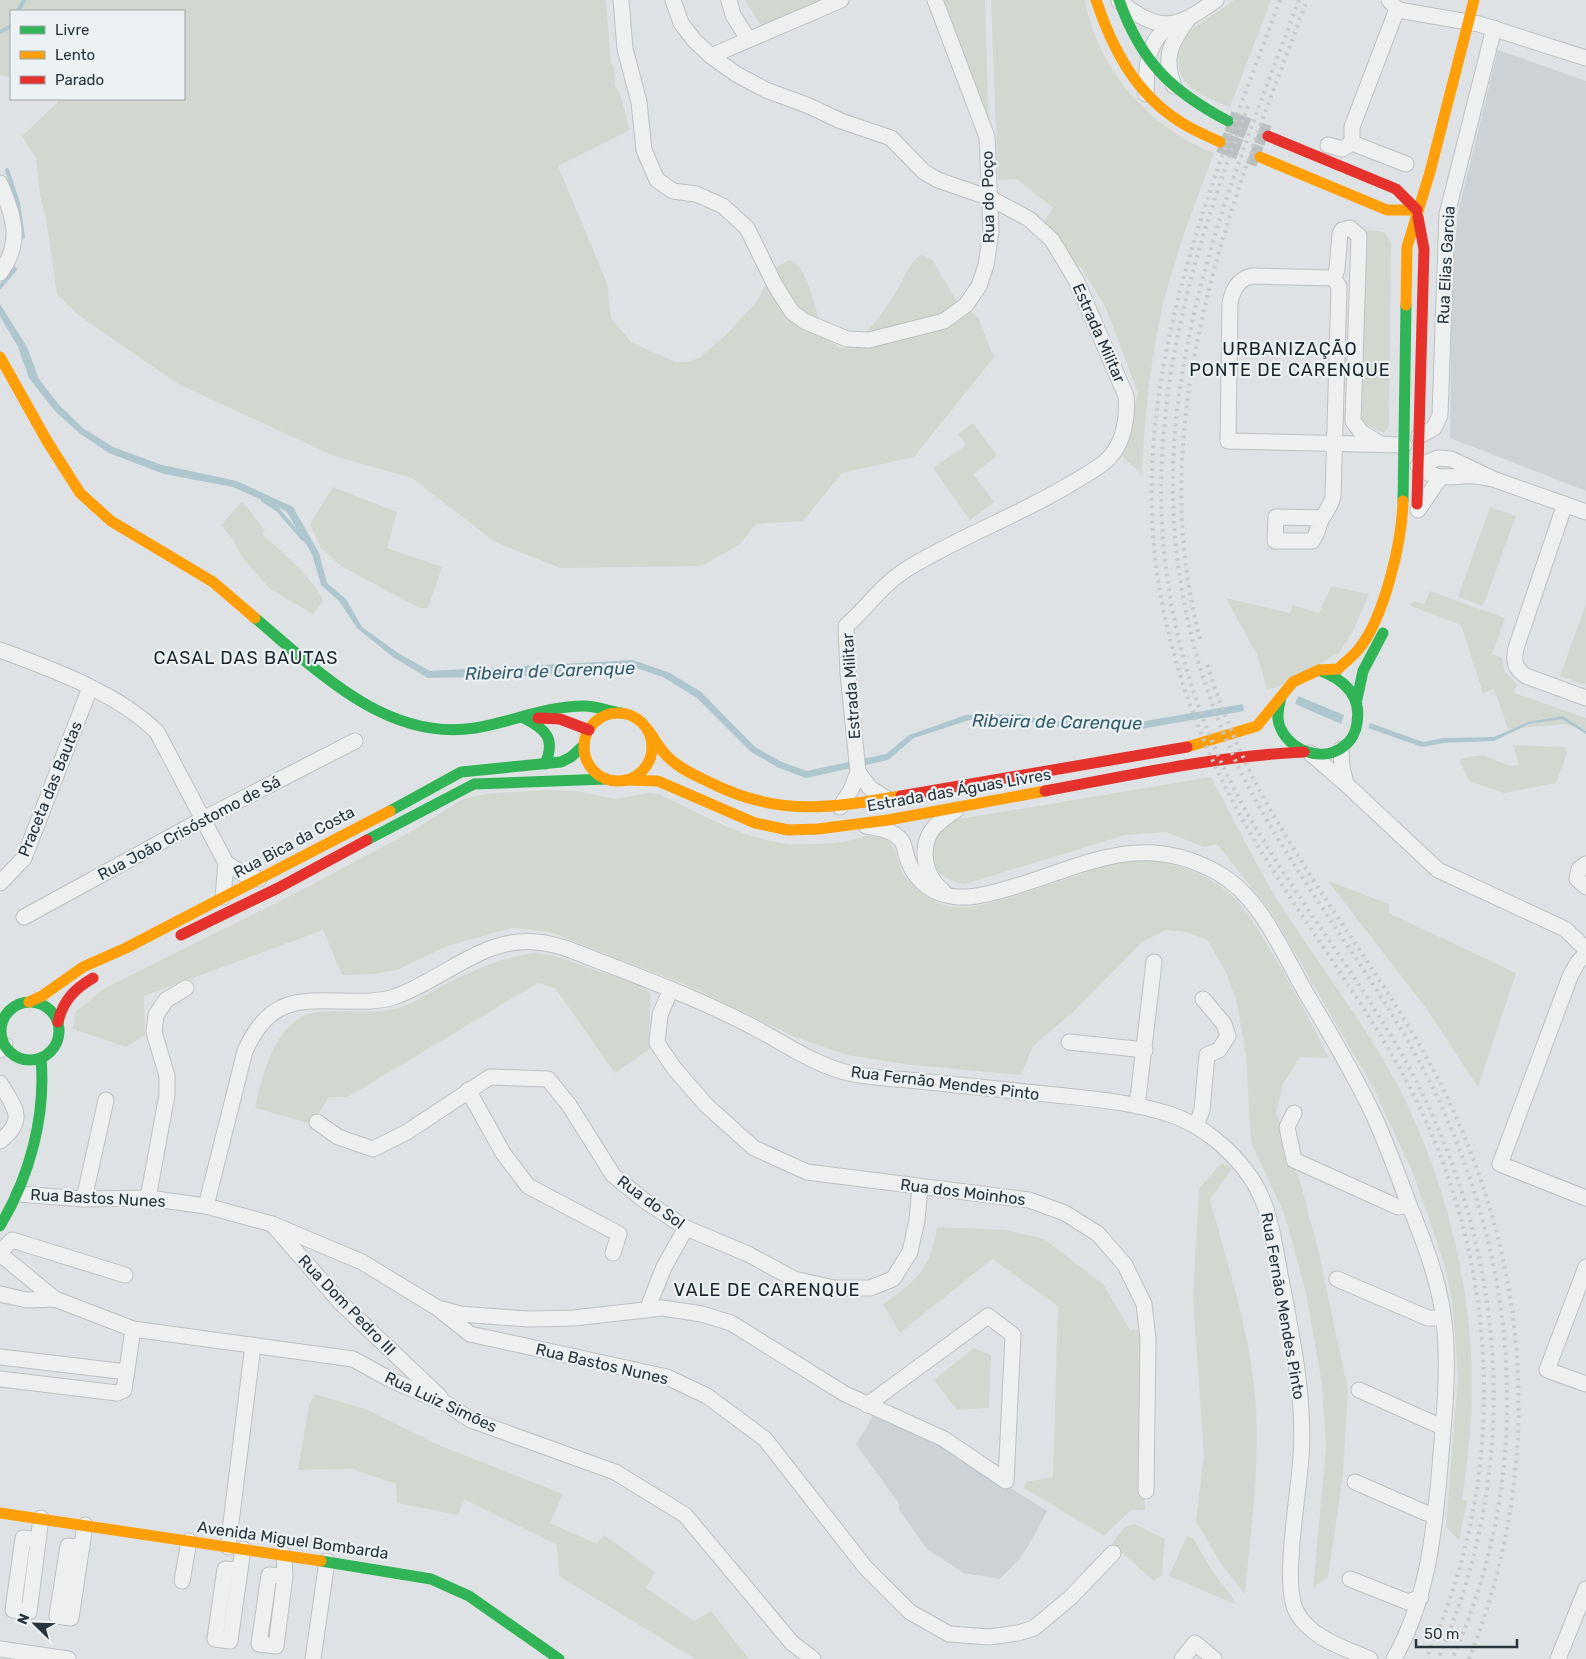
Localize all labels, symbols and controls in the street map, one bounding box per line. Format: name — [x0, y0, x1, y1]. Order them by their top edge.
legend — [10, 10, 185, 100]
text: Livre — [55, 21, 89, 39]
text: Lento — [55, 46, 95, 64]
text: Parado — [55, 71, 104, 89]
street label: Rua do Poço — [978, 150, 998, 244]
street label: Rua Elias Garcia — [1433, 205, 1459, 325]
street label: Estrada Militar — [1069, 280, 1129, 386]
district label: URBANIZAÇÃO PONTE DE CARENQUE — [1189, 338, 1391, 381]
street label: Estrada Militar — [838, 632, 864, 740]
district label: CASAL DAS BAUTAS — [153, 647, 339, 669]
water label: Ribeira de Carenque — [465, 657, 635, 685]
water label: Ribeira de Carenque — [972, 710, 1142, 734]
street label: Praceta das Bautas — [14, 718, 86, 860]
street label: Estrada das Águas Livres — [865, 764, 1053, 816]
street label: Rua João Crisóstomo de Sá — [94, 772, 284, 884]
street label: Rua Bica da Costa — [230, 802, 358, 882]
street label: Rua Fernão Mendes Pinto — [850, 1062, 1040, 1104]
street label: Rua do Sol — [614, 1171, 688, 1233]
street label: Rua dos Moinhos — [899, 1175, 1027, 1209]
street label: Rua Bastos Nunes — [30, 1185, 166, 1211]
street label: Rua Fernão Mendes Pinto — [1257, 1211, 1309, 1401]
street label: Rua Dom Pedro III — [294, 1251, 400, 1359]
district label: VALE DE CARENQUE — [674, 1279, 861, 1301]
street label: Rua Bastos Nunes — [534, 1339, 670, 1389]
street label: Rua Luiz Simões — [382, 1368, 500, 1436]
street label: Avenida Miguel Bombarda — [196, 1517, 390, 1563]
north arrow — [10, 1599, 60, 1649]
text: N — [14, 1611, 33, 1627]
scale bar — [1416, 1616, 1517, 1648]
text: 50 m — [1424, 1625, 1459, 1643]

